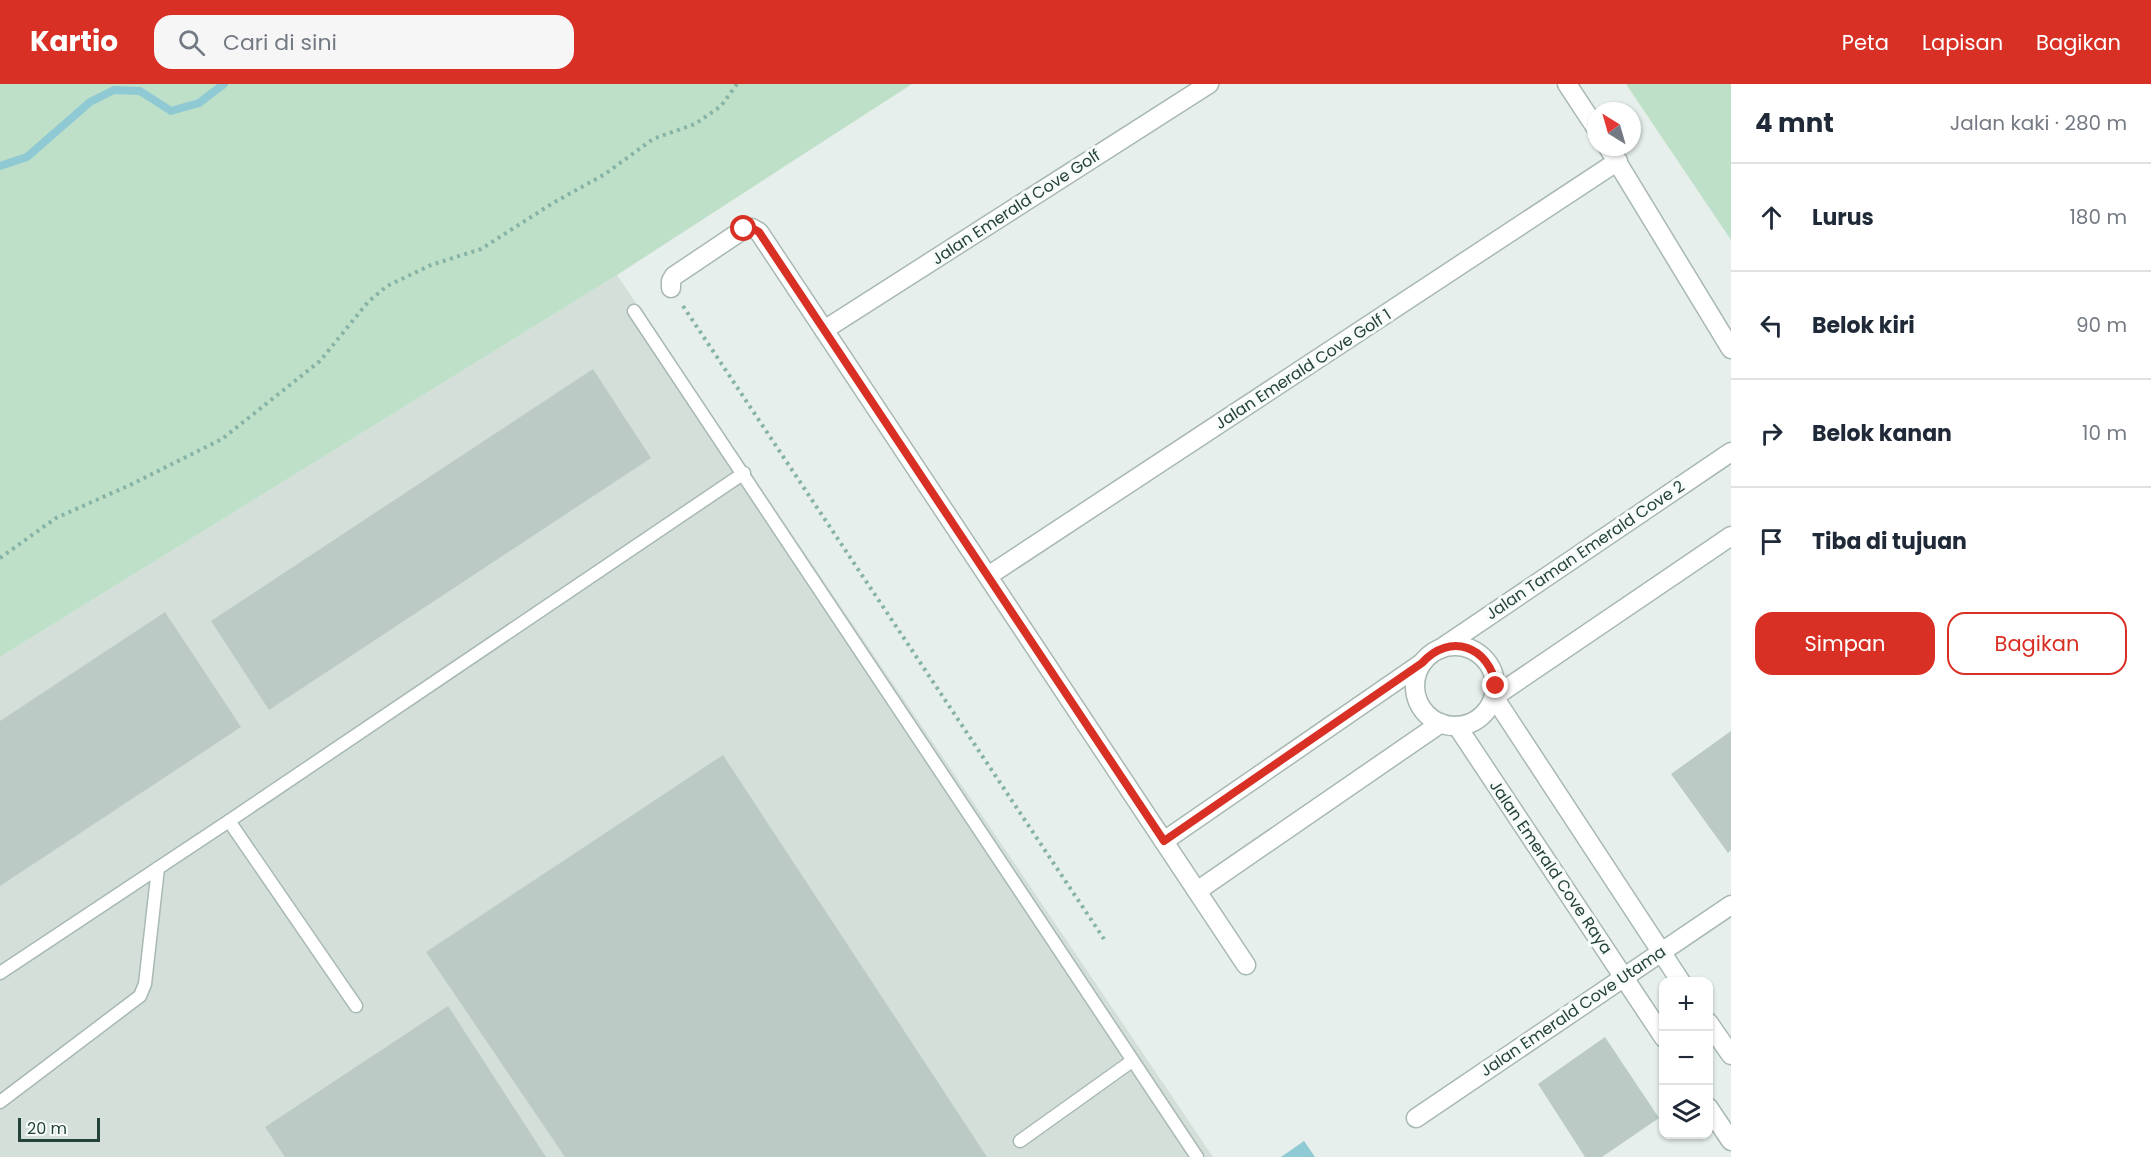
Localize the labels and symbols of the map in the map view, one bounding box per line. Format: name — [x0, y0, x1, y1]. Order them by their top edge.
north arrow — [1587, 102, 1641, 156]
street label: Jalan Emerald Cove Golf — [927, 144, 1105, 270]
route start — [730, 215, 756, 241]
street label: Jalan Emerald Cove Golf 1 — [1210, 303, 1396, 435]
street label: Jalan Taman Emerald Cove 2 — [1481, 475, 1689, 625]
route end — [1482, 672, 1508, 698]
street label: Jalan Emerald Cove Raya — [1484, 776, 1618, 958]
street label: Jalan Emerald Cove Utama — [1476, 940, 1670, 1082]
scale bar — [18, 1115, 100, 1142]

